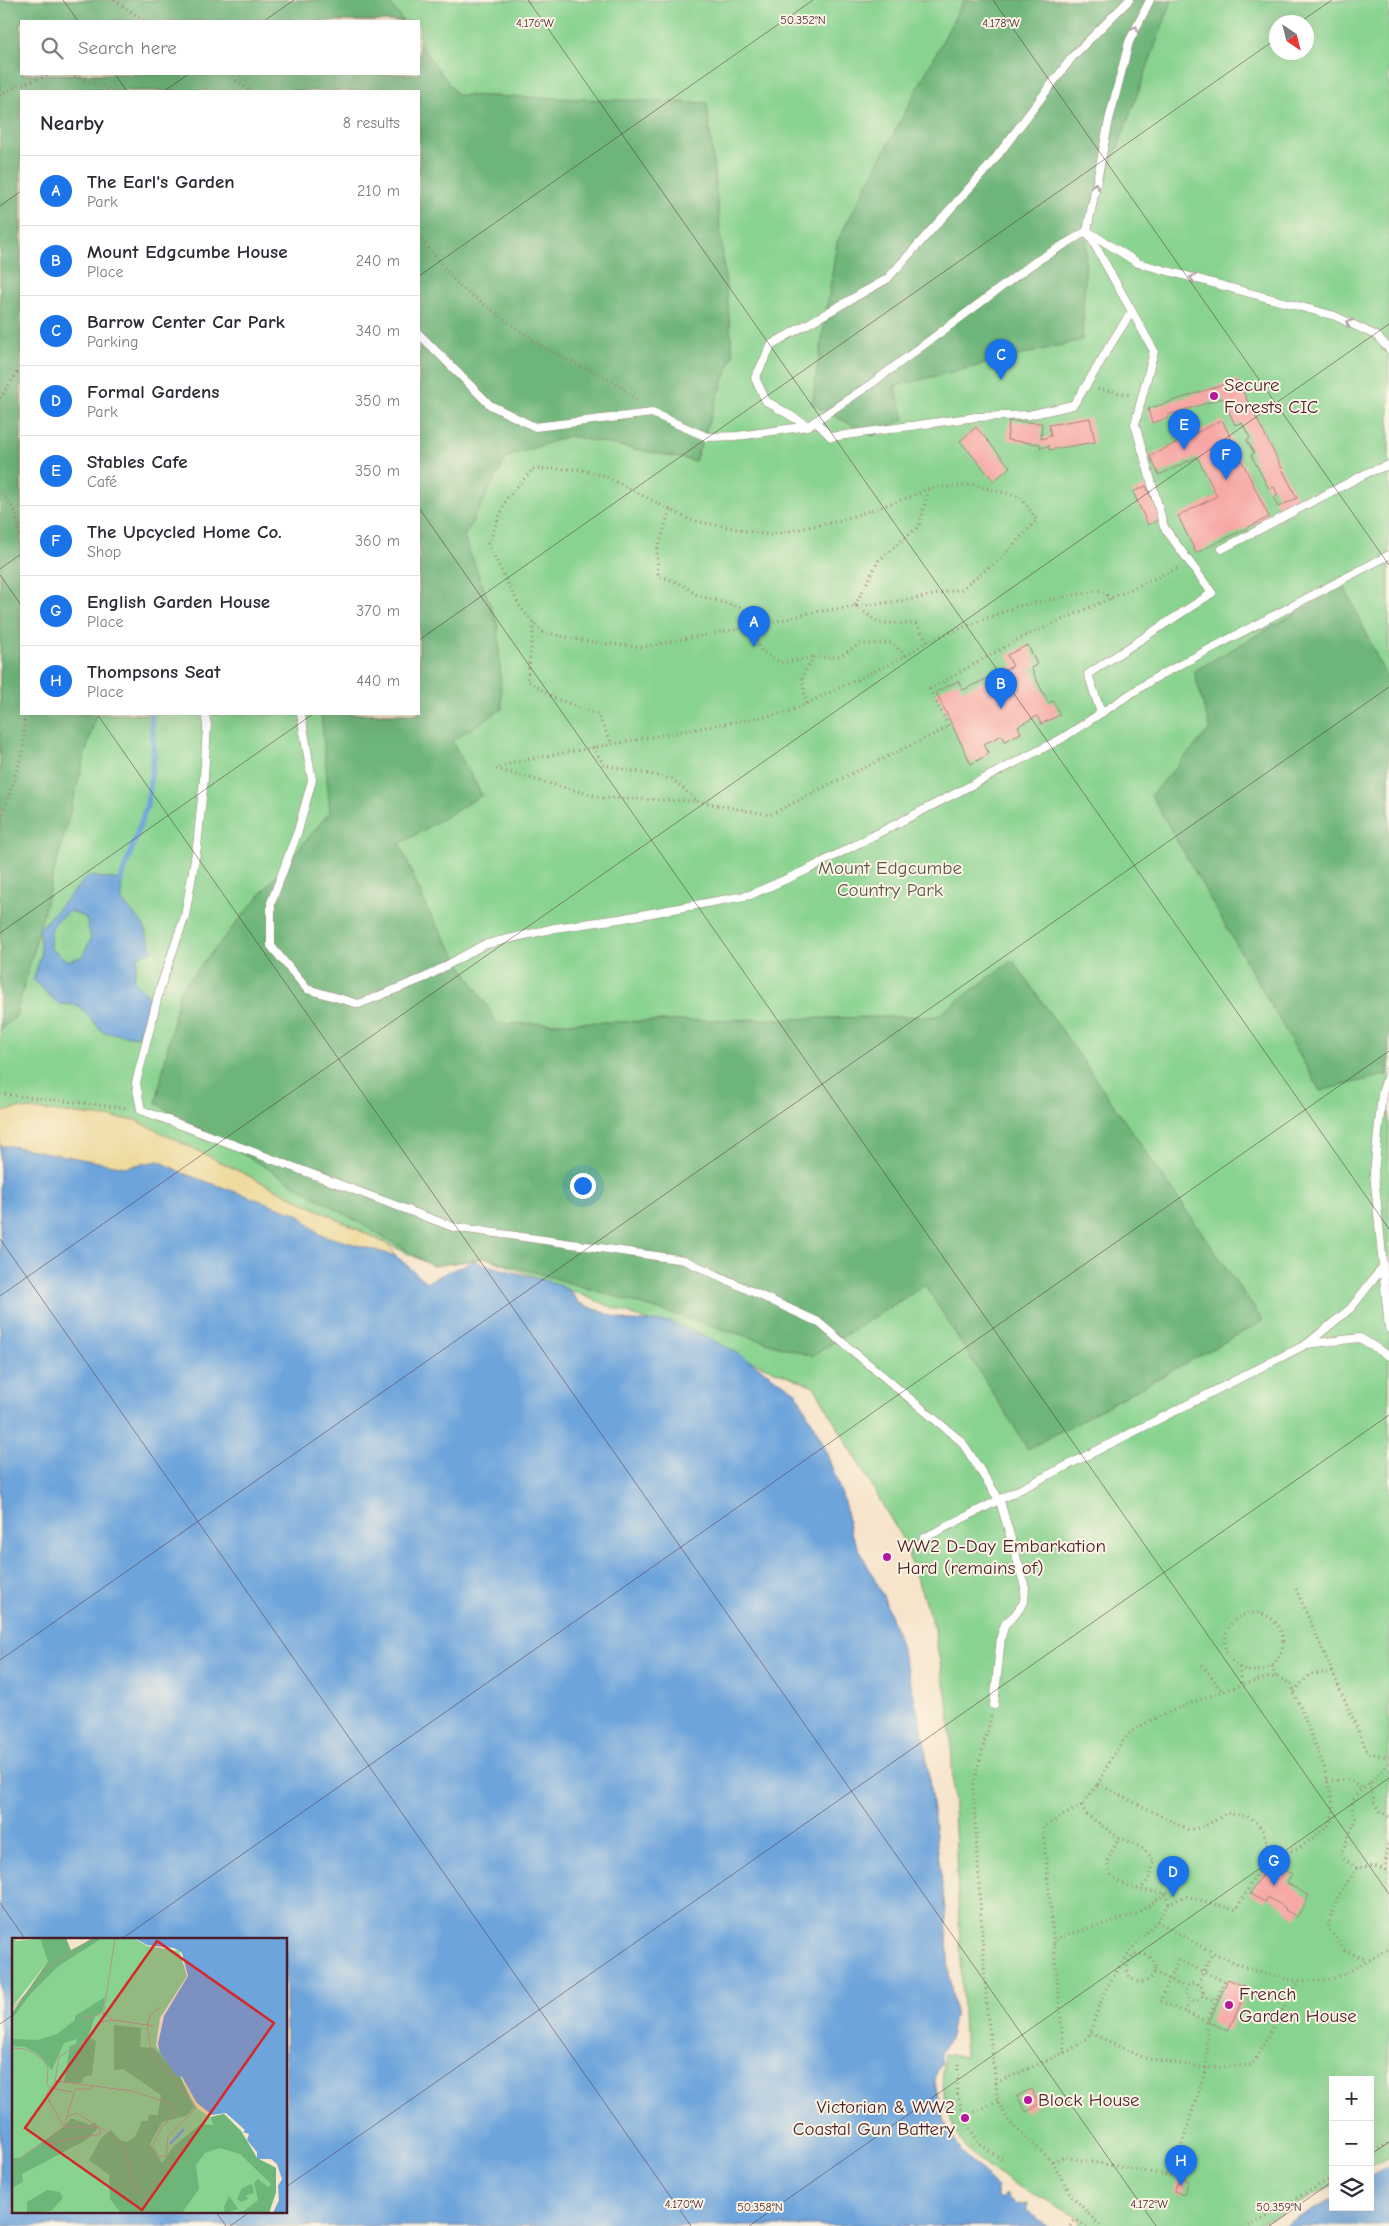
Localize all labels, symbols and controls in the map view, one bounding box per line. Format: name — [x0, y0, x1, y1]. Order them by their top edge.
text: 50.352°N — [780, 13, 826, 27]
north arrow — [1269, 15, 1314, 60]
text: 4.176°W — [516, 16, 555, 30]
text: 4.178°W — [982, 16, 1020, 30]
search box — [20, 20, 420, 75]
one-way arrow — [1129, 25, 1140, 34]
icon: search — [38, 34, 66, 62]
text: Search here — [78, 37, 177, 59]
text: Nearby — [40, 111, 104, 135]
text: 8 results — [343, 114, 400, 132]
text: The Earl's Garden — [87, 171, 235, 193]
text: A — [52, 182, 60, 200]
text: 210 m — [357, 182, 400, 200]
one-way arrow — [1090, 182, 1100, 190]
text: Park — [87, 193, 118, 211]
text: Mount Edgcumbe House — [87, 241, 288, 263]
text: B — [51, 252, 61, 270]
text: 240 m — [356, 252, 400, 270]
text: Place — [87, 263, 123, 281]
one-way arrow — [1189, 273, 1197, 284]
text: Barrow Center Car Park — [87, 311, 285, 333]
one-way arrow — [1345, 319, 1354, 329]
text: C — [51, 322, 61, 340]
text: 340 m — [356, 322, 400, 340]
text: Parking — [87, 333, 139, 351]
pin: C — [985, 339, 1017, 380]
place label: Secure Forests CIC — [1224, 374, 1319, 418]
text: Formal Gardens — [87, 381, 219, 403]
marker: Secure Forests CIC — [1208, 390, 1220, 402]
text: D — [51, 392, 61, 410]
text: 350 m — [355, 392, 400, 410]
text: Park — [87, 403, 118, 421]
pin: E — [1168, 409, 1200, 450]
pin: F — [1210, 439, 1242, 480]
text: Stables Cafe — [87, 451, 188, 473]
text: E — [51, 462, 61, 480]
text: 350 m — [355, 462, 400, 480]
text: Café — [87, 473, 117, 491]
text: The Upcycled Home Co. — [87, 521, 282, 543]
text: F — [51, 532, 61, 550]
text: 360 m — [355, 532, 400, 550]
text: Shop — [87, 543, 121, 561]
text: English Garden House — [87, 591, 270, 613]
text: G — [50, 602, 62, 620]
text: 370 m — [356, 602, 400, 620]
pin: A — [738, 606, 770, 647]
text: Place — [87, 613, 123, 631]
text: Thompsons Seat — [87, 661, 220, 683]
pin: B — [985, 668, 1017, 709]
text: H — [50, 672, 62, 690]
text: 440 m — [356, 672, 400, 690]
text: Place — [87, 683, 123, 701]
park label: Mount Edgcumbe Country Park — [818, 857, 962, 901]
your location — [570, 1173, 596, 1199]
place label: WW2 D-Day Embarkation Hard (remains of) — [897, 1535, 1106, 1579]
marker: WW2 D-Day Embarkation Hard (remains of) — [881, 1551, 893, 1563]
pin: G — [1258, 1845, 1290, 1886]
pin: D — [1157, 1856, 1189, 1897]
inset map — [12, 1938, 288, 2214]
place label: French Garden House — [1239, 1983, 1357, 2027]
marker: French Garden House — [1223, 1999, 1235, 2011]
map controls — [1329, 2076, 1374, 2211]
button: + — [1329, 2076, 1374, 2121]
place label: Block House — [1038, 2089, 1140, 2111]
marker: Block House — [1022, 2094, 1034, 2106]
place label: Victorian & WW2 Coastal Gun Battery — [793, 2096, 955, 2140]
marker: Victorian & WW2 Coastal Gun Battery — [959, 2112, 971, 2124]
button: − — [1329, 2121, 1374, 2166]
pin: H — [1165, 2145, 1197, 2186]
button: layers — [1329, 2166, 1374, 2211]
text: 4.170°W — [665, 2197, 704, 2211]
text: 4.172°W — [1130, 2197, 1168, 2211]
text: 50.358°N — [737, 2200, 783, 2214]
text: 50.359°N — [1256, 2200, 1302, 2214]

